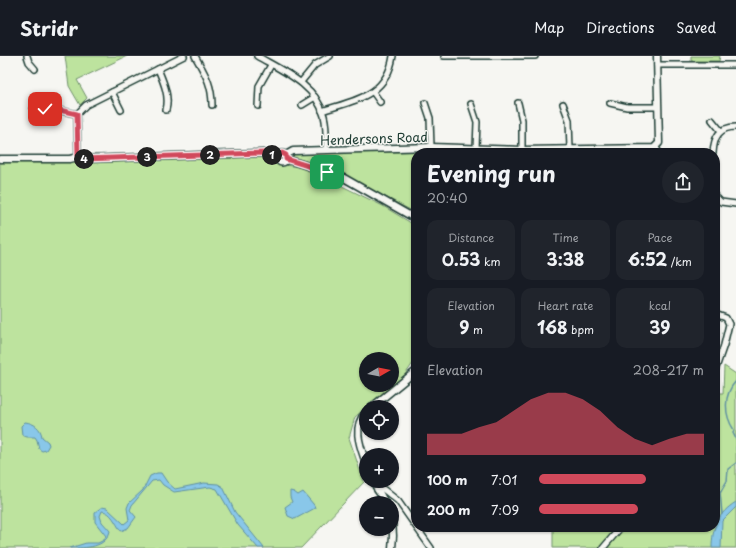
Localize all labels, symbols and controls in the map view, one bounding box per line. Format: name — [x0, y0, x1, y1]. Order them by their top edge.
text: Stridr — [20, 14, 78, 42]
text: Map — [534, 17, 564, 38]
text: Directions — [586, 17, 654, 38]
text: Saved — [676, 17, 716, 38]
pin — [28, 92, 62, 126]
icon: check — [34, 98, 56, 120]
street label: Hendersons Road — [320, 127, 428, 149]
pin: 2 — [200, 145, 220, 165]
pin: 1 — [262, 145, 282, 165]
text: 2 — [206, 146, 214, 163]
text: 1 — [269, 146, 275, 163]
pin: 3 — [137, 147, 157, 167]
text: 3 — [143, 148, 151, 165]
pin: 4 — [74, 149, 94, 169]
text: 4 — [80, 150, 88, 167]
pin — [310, 155, 344, 189]
text: Evening run — [427, 156, 556, 189]
icon: arrive — [316, 161, 338, 183]
button: share — [662, 161, 704, 203]
text: 20:40 — [427, 188, 467, 207]
text: Distance — [448, 229, 494, 246]
text: Time — [552, 229, 578, 246]
text: Pace — [647, 229, 672, 246]
text: 0.53 — [442, 246, 480, 272]
text: 3:38 — [547, 246, 584, 272]
text: 6:52 — [628, 246, 667, 272]
text: km — [480, 253, 501, 270]
text: /km — [667, 253, 692, 270]
text: Elevation — [447, 297, 495, 314]
text: Heart rate — [538, 297, 593, 314]
text: kcal — [649, 297, 671, 314]
text: 9 — [459, 314, 469, 340]
text: 168 — [537, 314, 568, 340]
text: 39 — [649, 314, 670, 340]
text: m — [469, 321, 483, 338]
text: bpm — [568, 321, 594, 338]
north arrow — [359, 352, 399, 392]
map controls — [359, 352, 399, 536]
text: Elevation — [427, 360, 483, 379]
text: 208–217 m — [633, 360, 704, 379]
button: locate — [359, 400, 399, 440]
button: + — [359, 448, 399, 488]
text: 100 m — [427, 470, 468, 489]
text: 7:01 — [491, 470, 517, 489]
button: − — [359, 496, 399, 536]
text: 200 m — [427, 500, 471, 519]
text: 7:09 — [491, 500, 519, 519]

